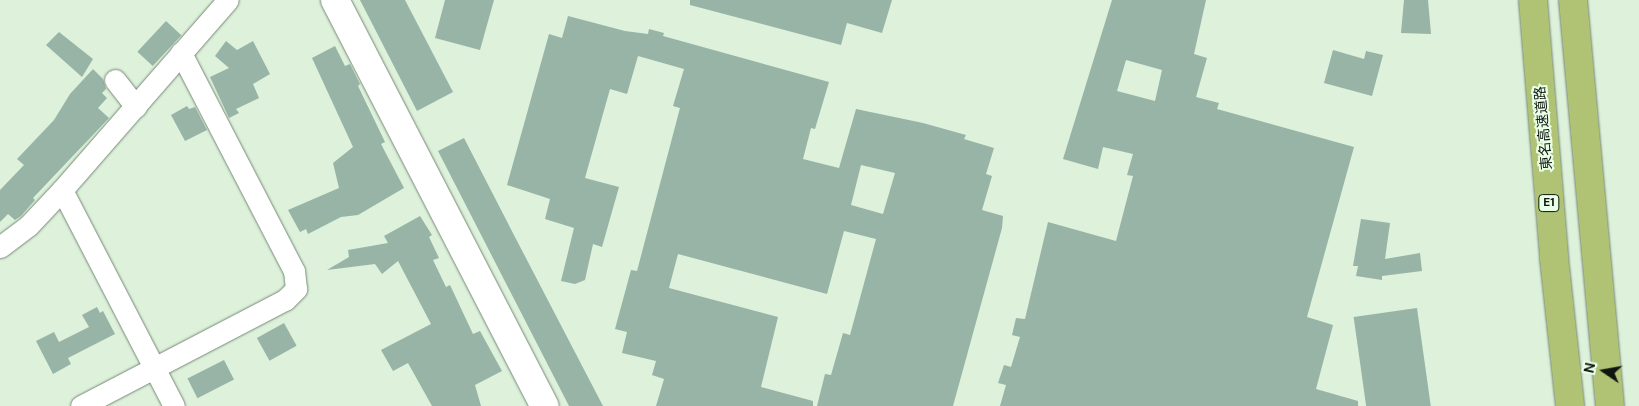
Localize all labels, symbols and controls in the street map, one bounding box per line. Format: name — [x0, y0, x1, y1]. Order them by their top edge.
street label: 東名高速道路 — [1531, 85, 1555, 171]
road number: E1 — [1538, 194, 1560, 212]
north arrow — [1579, 346, 1629, 396]
text: N — [1579, 361, 1599, 375]

